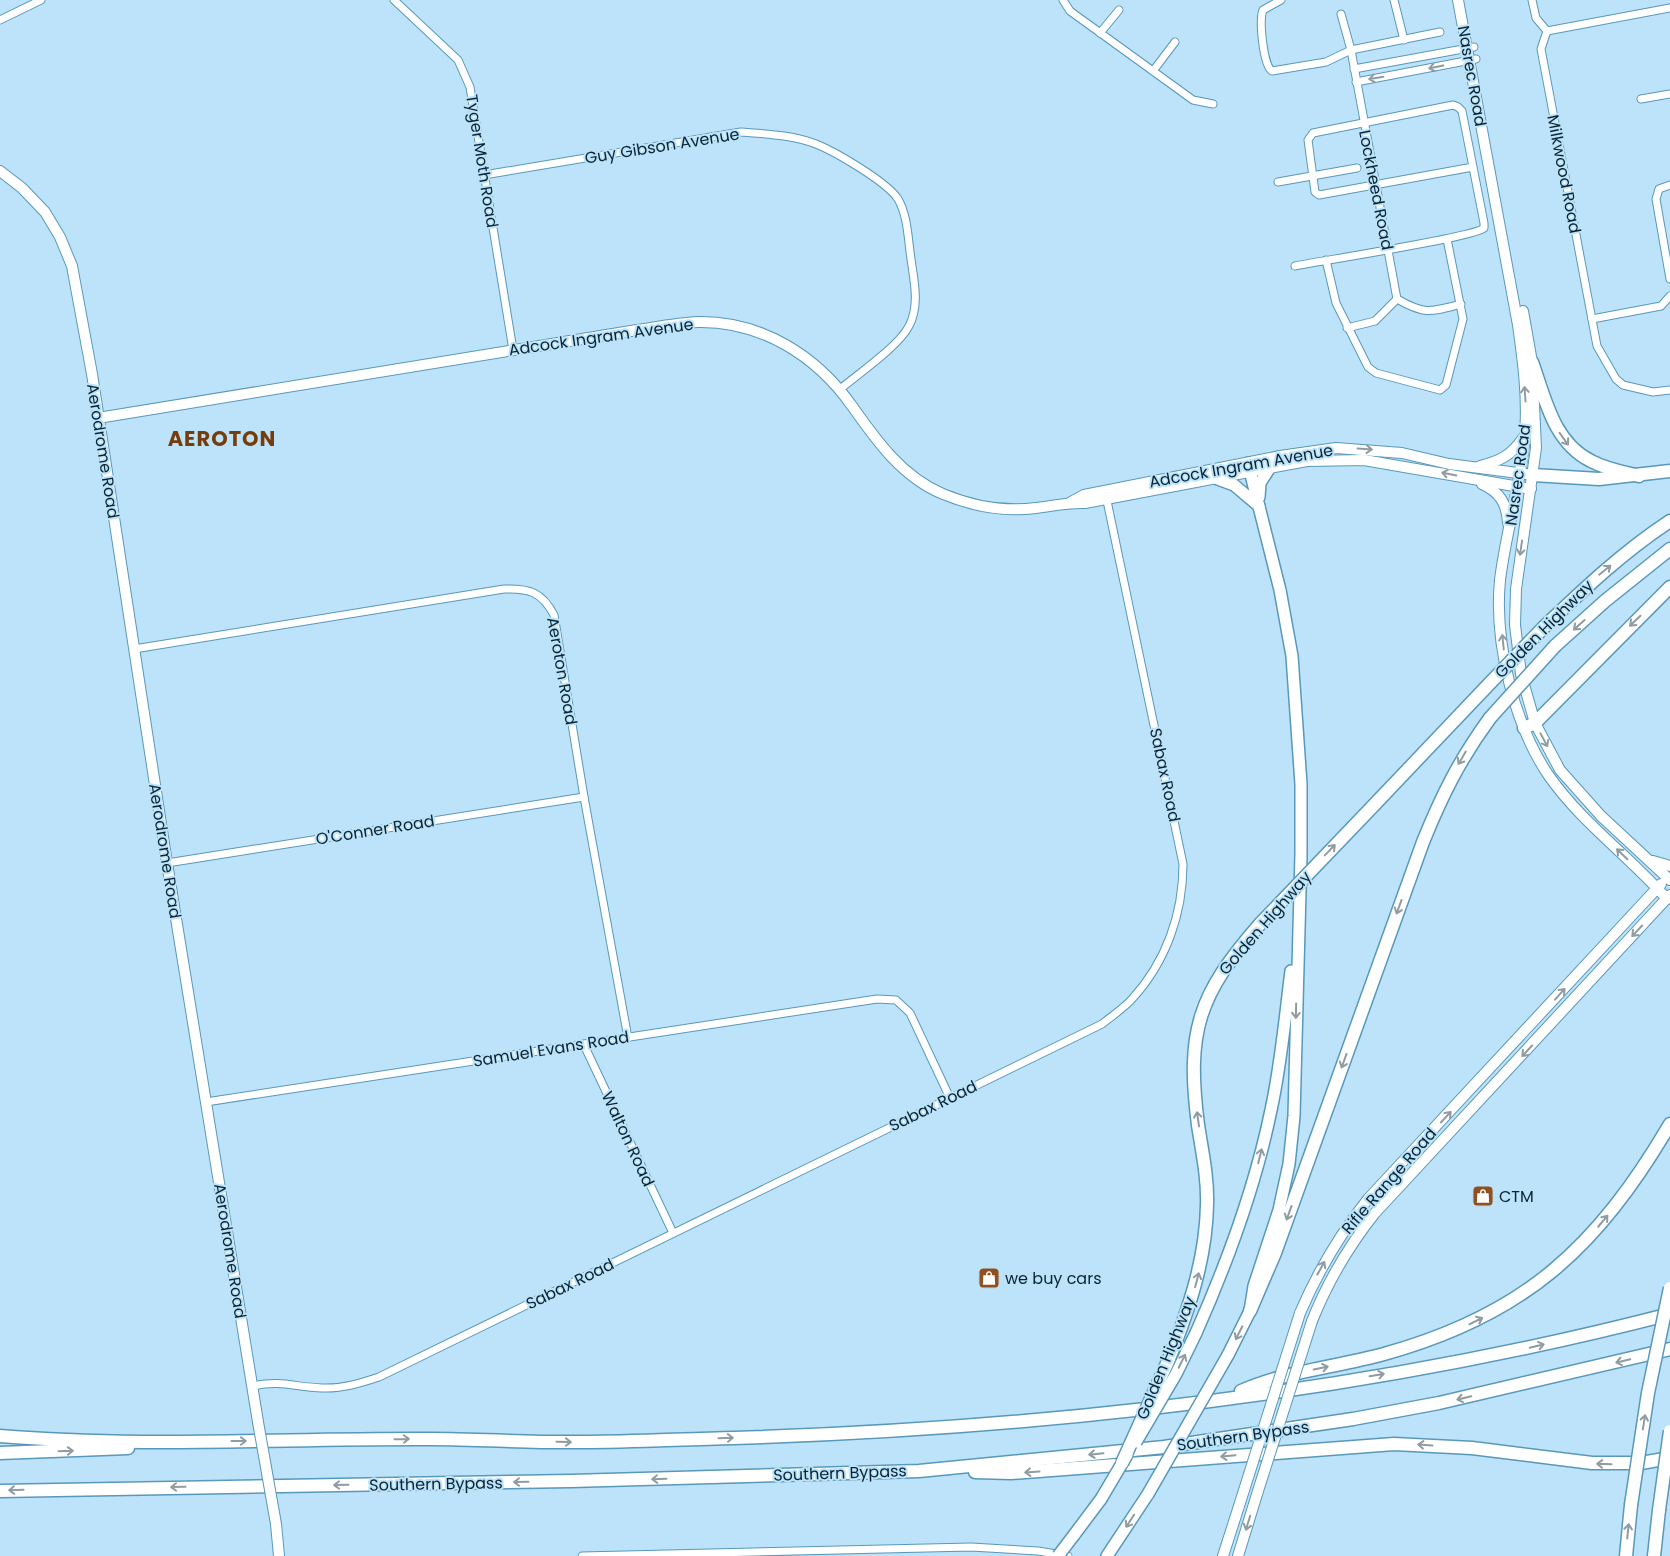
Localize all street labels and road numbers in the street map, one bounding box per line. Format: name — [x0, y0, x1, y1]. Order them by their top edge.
street label: Nasrec Road — [1452, 24, 1492, 128]
street label: Tyger Moth Road — [460, 93, 504, 229]
street label: Milkwood Road — [1541, 113, 1587, 235]
street label: Guy Gibson Avenue — [583, 122, 741, 170]
street label: Lockheed Road — [1353, 128, 1399, 252]
street label: Adcock Ingram Avenue — [507, 313, 695, 361]
street label: Aerodrome Road — [81, 382, 125, 520]
street label: Nasrec Road — [1500, 423, 1536, 527]
street label: Adcock Ingram Avenue — [1147, 438, 1335, 494]
street label: Golden Highway — [1490, 575, 1598, 683]
street label: Aeroton Road — [541, 615, 583, 727]
street label: Sabax Road — [1144, 726, 1186, 824]
street label: Aerodrome Road — [143, 782, 187, 920]
street label: O'Conner Road — [314, 809, 436, 851]
street label: Golden Highway — [1213, 866, 1317, 980]
street label: Samuel Evans Road — [471, 1025, 631, 1073]
street label: Sabax Road — [885, 1075, 981, 1137]
street label: Walton Road — [596, 1088, 660, 1190]
street label: Rifle Range Road — [1336, 1123, 1442, 1239]
street label: Aerodrome Road — [208, 1182, 252, 1320]
street label: Sabax Road — [522, 1253, 618, 1315]
street label: Golden Highway — [1131, 1293, 1201, 1423]
street label: Southern Bypass — [1175, 1415, 1311, 1457]
street label: Southern Bypass — [773, 1459, 907, 1487]
street label: Southern Bypass — [369, 1471, 503, 1497]

